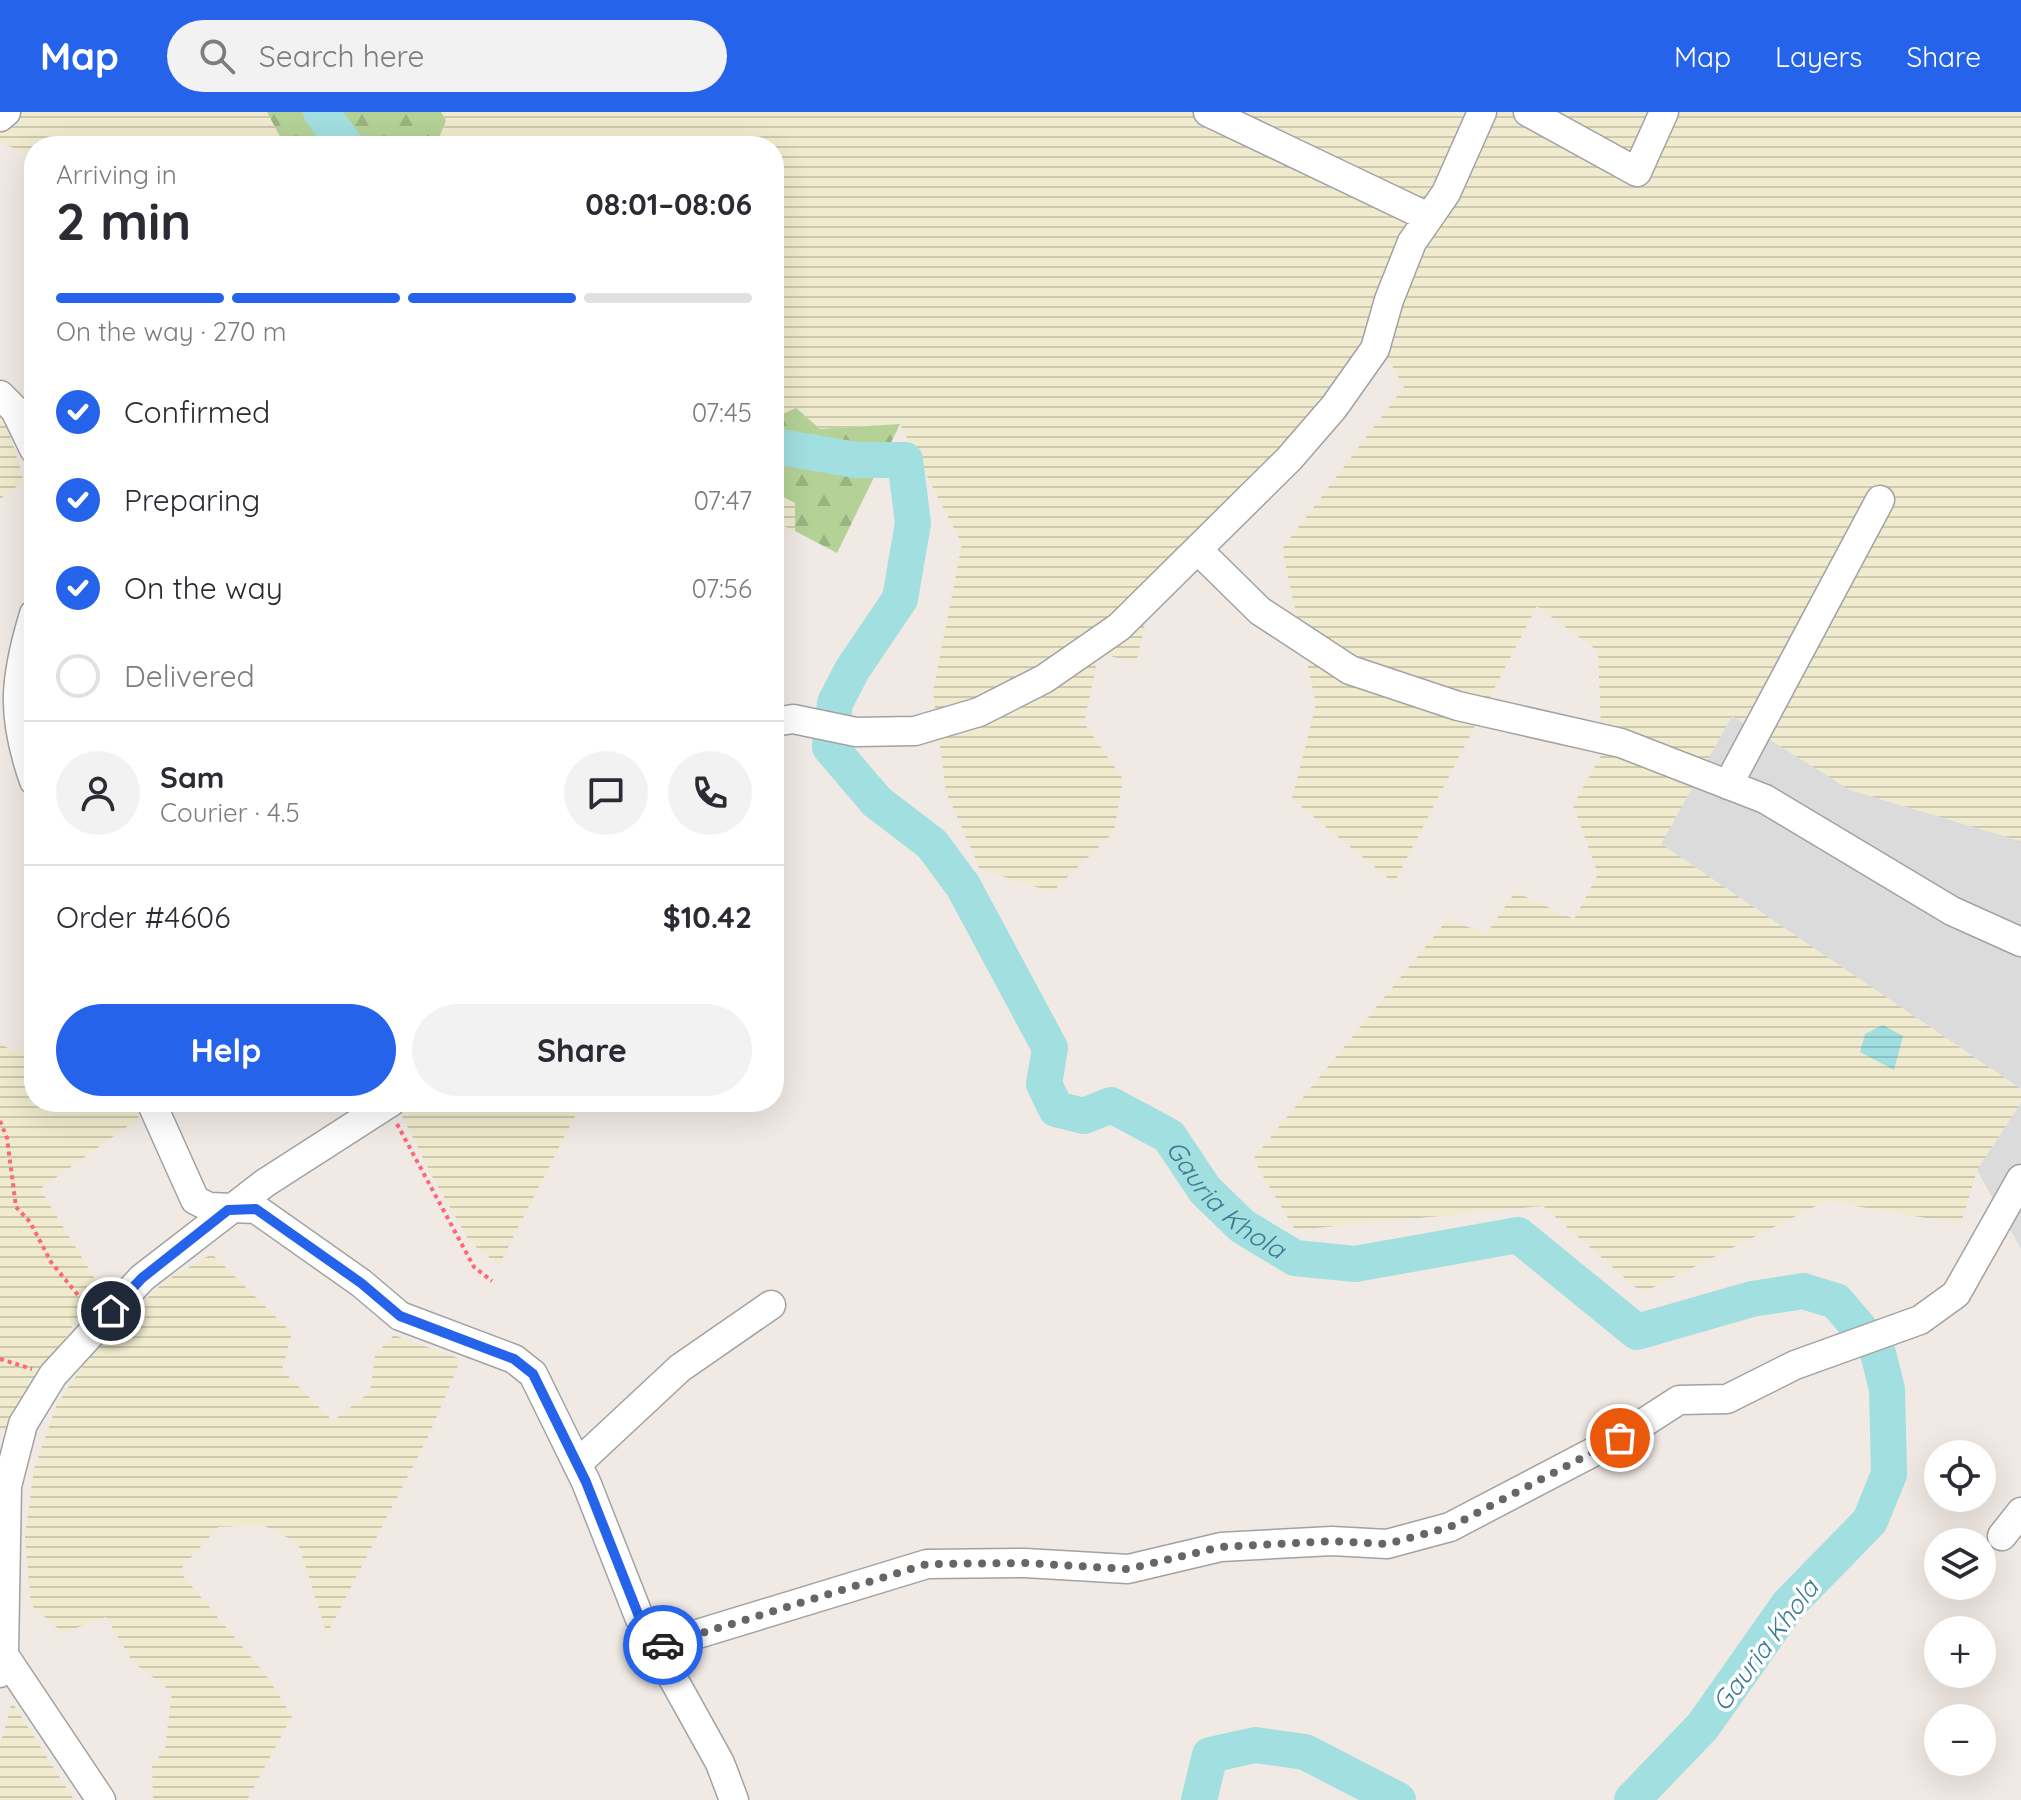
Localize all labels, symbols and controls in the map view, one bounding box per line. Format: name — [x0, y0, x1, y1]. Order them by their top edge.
search box — [167, 20, 727, 92]
text: Map — [40, 32, 119, 80]
icon: search — [195, 34, 239, 78]
text: Search here — [259, 37, 424, 75]
text: Map — [1674, 39, 1731, 74]
text: Layers — [1775, 39, 1862, 74]
text: Share — [1906, 39, 1981, 74]
text: Arriving in — [56, 158, 177, 191]
text: 08:01–08:06 — [585, 185, 752, 223]
text: 2 min — [56, 188, 191, 253]
text: On the way · 270 m — [56, 315, 286, 348]
icon: check — [56, 390, 100, 434]
text: Confirmed — [124, 393, 270, 431]
text: 07:45 — [692, 396, 752, 429]
icon: check — [56, 478, 100, 522]
text: Preparing — [124, 481, 260, 519]
text: 07:47 — [693, 484, 752, 517]
icon: check — [56, 566, 100, 610]
text: On the way — [124, 569, 283, 607]
text: 07:56 — [692, 572, 752, 605]
text: Delivered — [124, 657, 255, 695]
button: person — [56, 751, 140, 835]
button: chat — [564, 751, 648, 835]
button: phone — [668, 751, 752, 835]
text: Sam — [160, 758, 224, 796]
text: Courier · 4.5 — [160, 796, 300, 829]
text: Order #4606 — [56, 898, 230, 936]
text: $10.42 — [663, 898, 752, 936]
button: Help — [56, 1004, 396, 1096]
button: Share — [412, 1004, 752, 1096]
water label: Gauria Khola — [1160, 1133, 1293, 1266]
pin — [77, 1277, 145, 1345]
icon: home — [89, 1289, 133, 1333]
pin — [1586, 1404, 1654, 1472]
icon: bag — [1598, 1416, 1642, 1460]
map controls — [1924, 1440, 1996, 1776]
button: locate — [1924, 1440, 1996, 1512]
button: layers — [1924, 1528, 1996, 1600]
water label: Gauria Khola — [1705, 1571, 1826, 1718]
courier — [623, 1605, 703, 1685]
button: + — [1924, 1616, 1996, 1688]
icon: car — [641, 1623, 685, 1667]
button: − — [1924, 1704, 1996, 1776]

